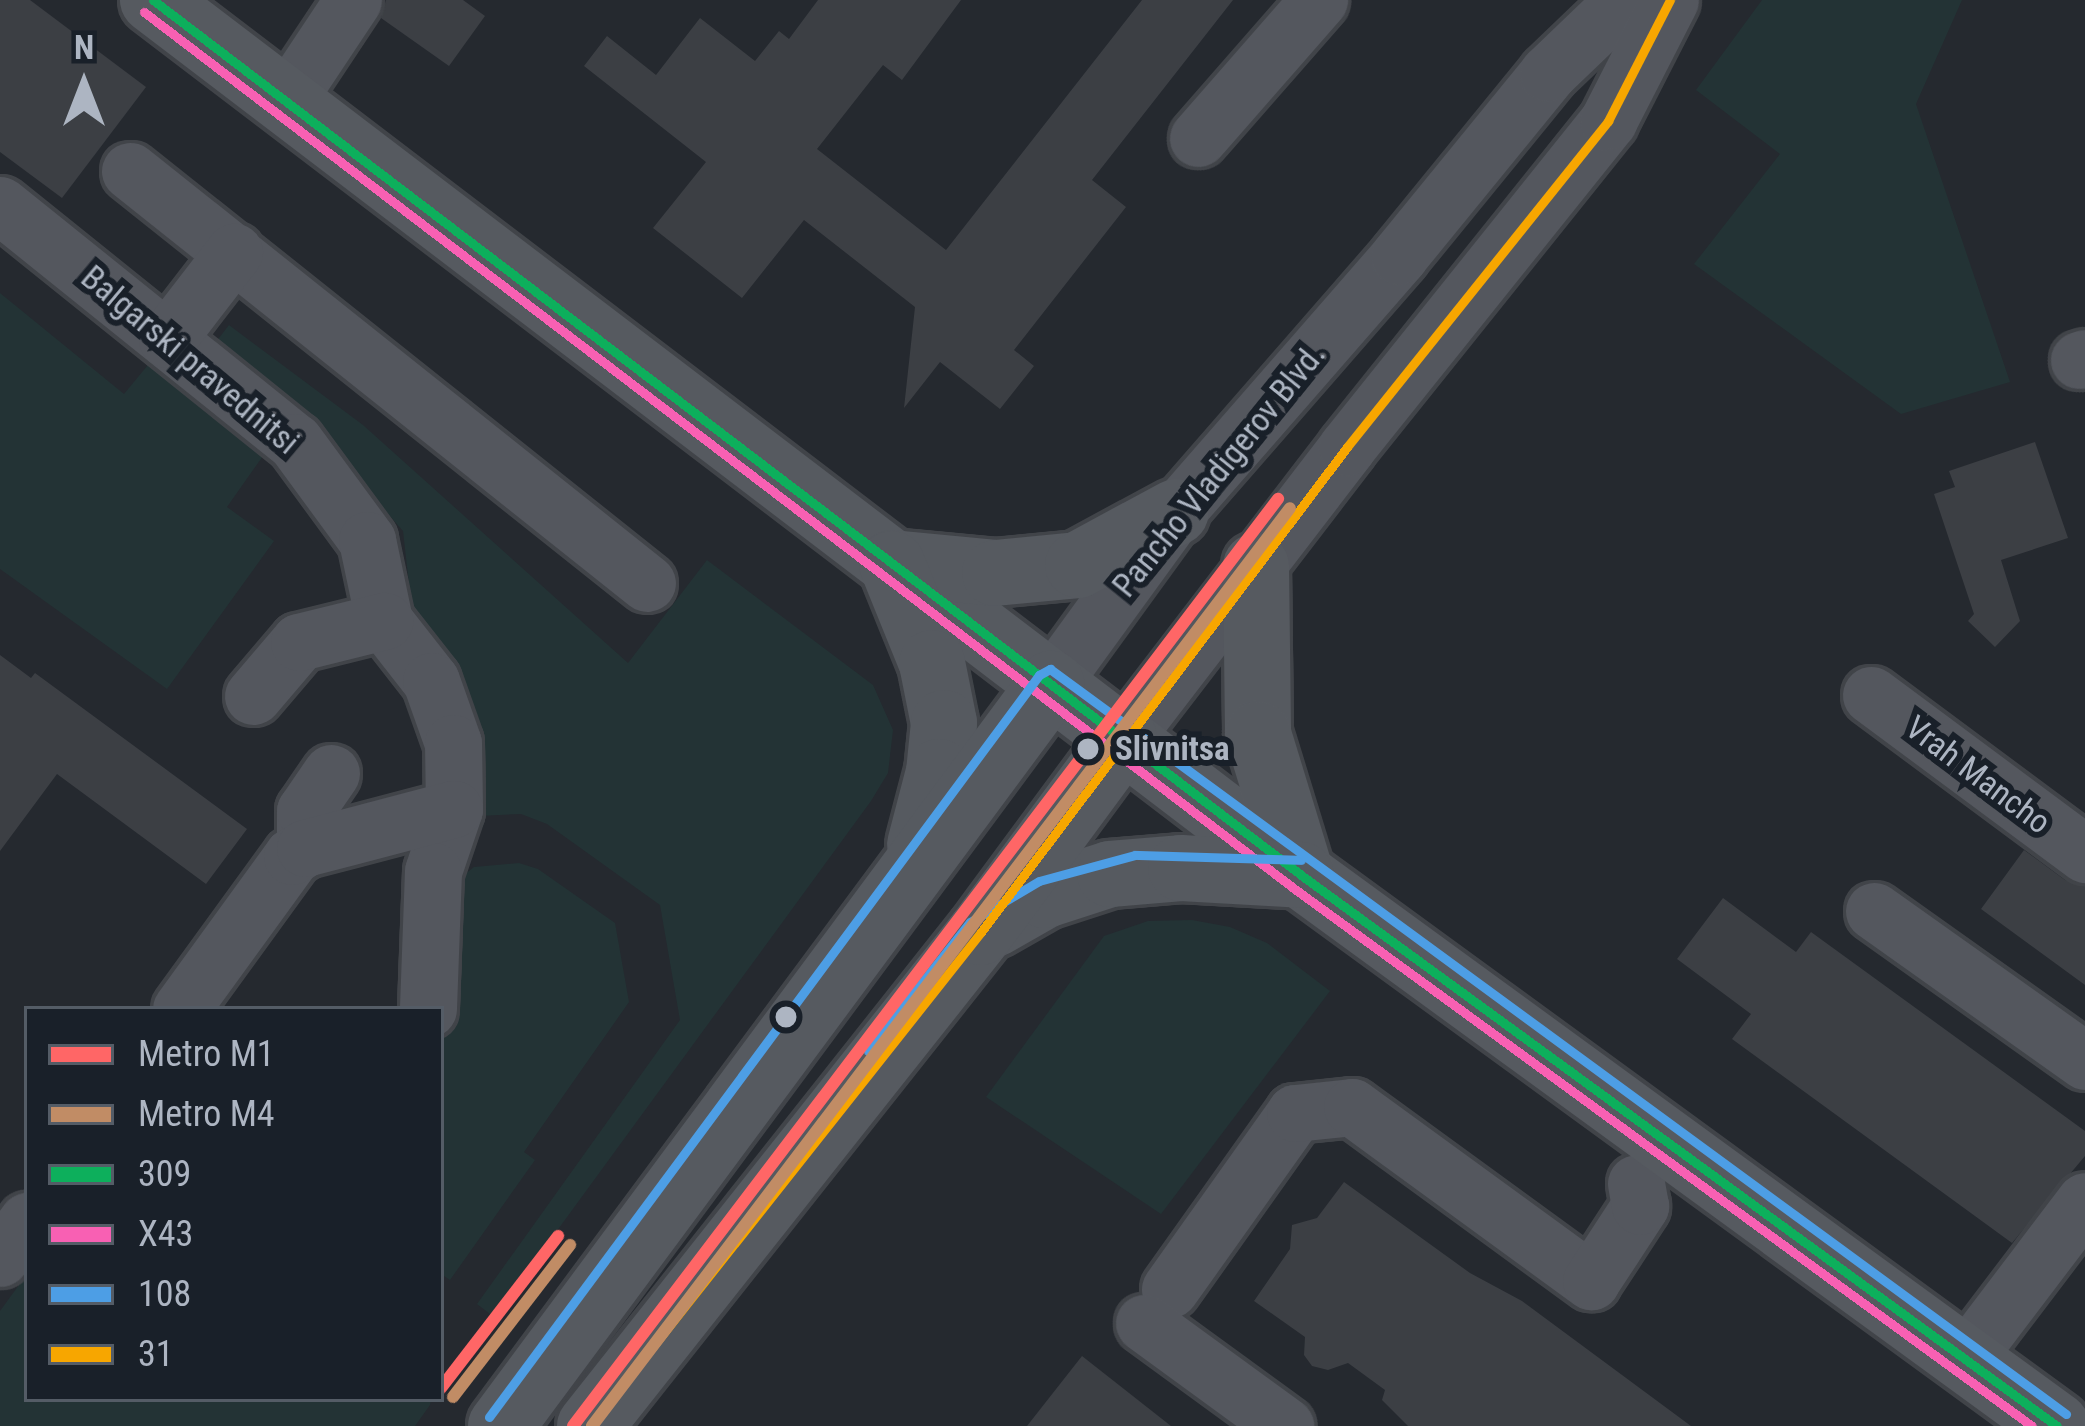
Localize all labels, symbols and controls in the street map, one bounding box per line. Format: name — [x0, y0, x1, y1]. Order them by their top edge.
north arrow — [24, 24, 144, 144]
text: N — [74, 28, 94, 67]
street label: Balgarski pravednitsi — [73, 258, 307, 462]
street label: Pancho Vladigerov Blvd. — [1104, 335, 1334, 605]
street label: Vrah Mancho — [1898, 708, 2058, 842]
place label: Slivnitsa — [1115, 729, 1229, 769]
marker: Slivnitsa — [1072, 733, 1104, 765]
legend — [24, 1006, 444, 1402]
unlabelled marker — [775, 1006, 797, 1028]
text: Metro M1 — [138, 1033, 275, 1075]
text: Metro M4 — [138, 1093, 275, 1135]
text: 309 — [138, 1153, 191, 1195]
text: X43 — [138, 1213, 193, 1255]
text: 108 — [138, 1273, 191, 1315]
text: 31 — [138, 1333, 174, 1375]

